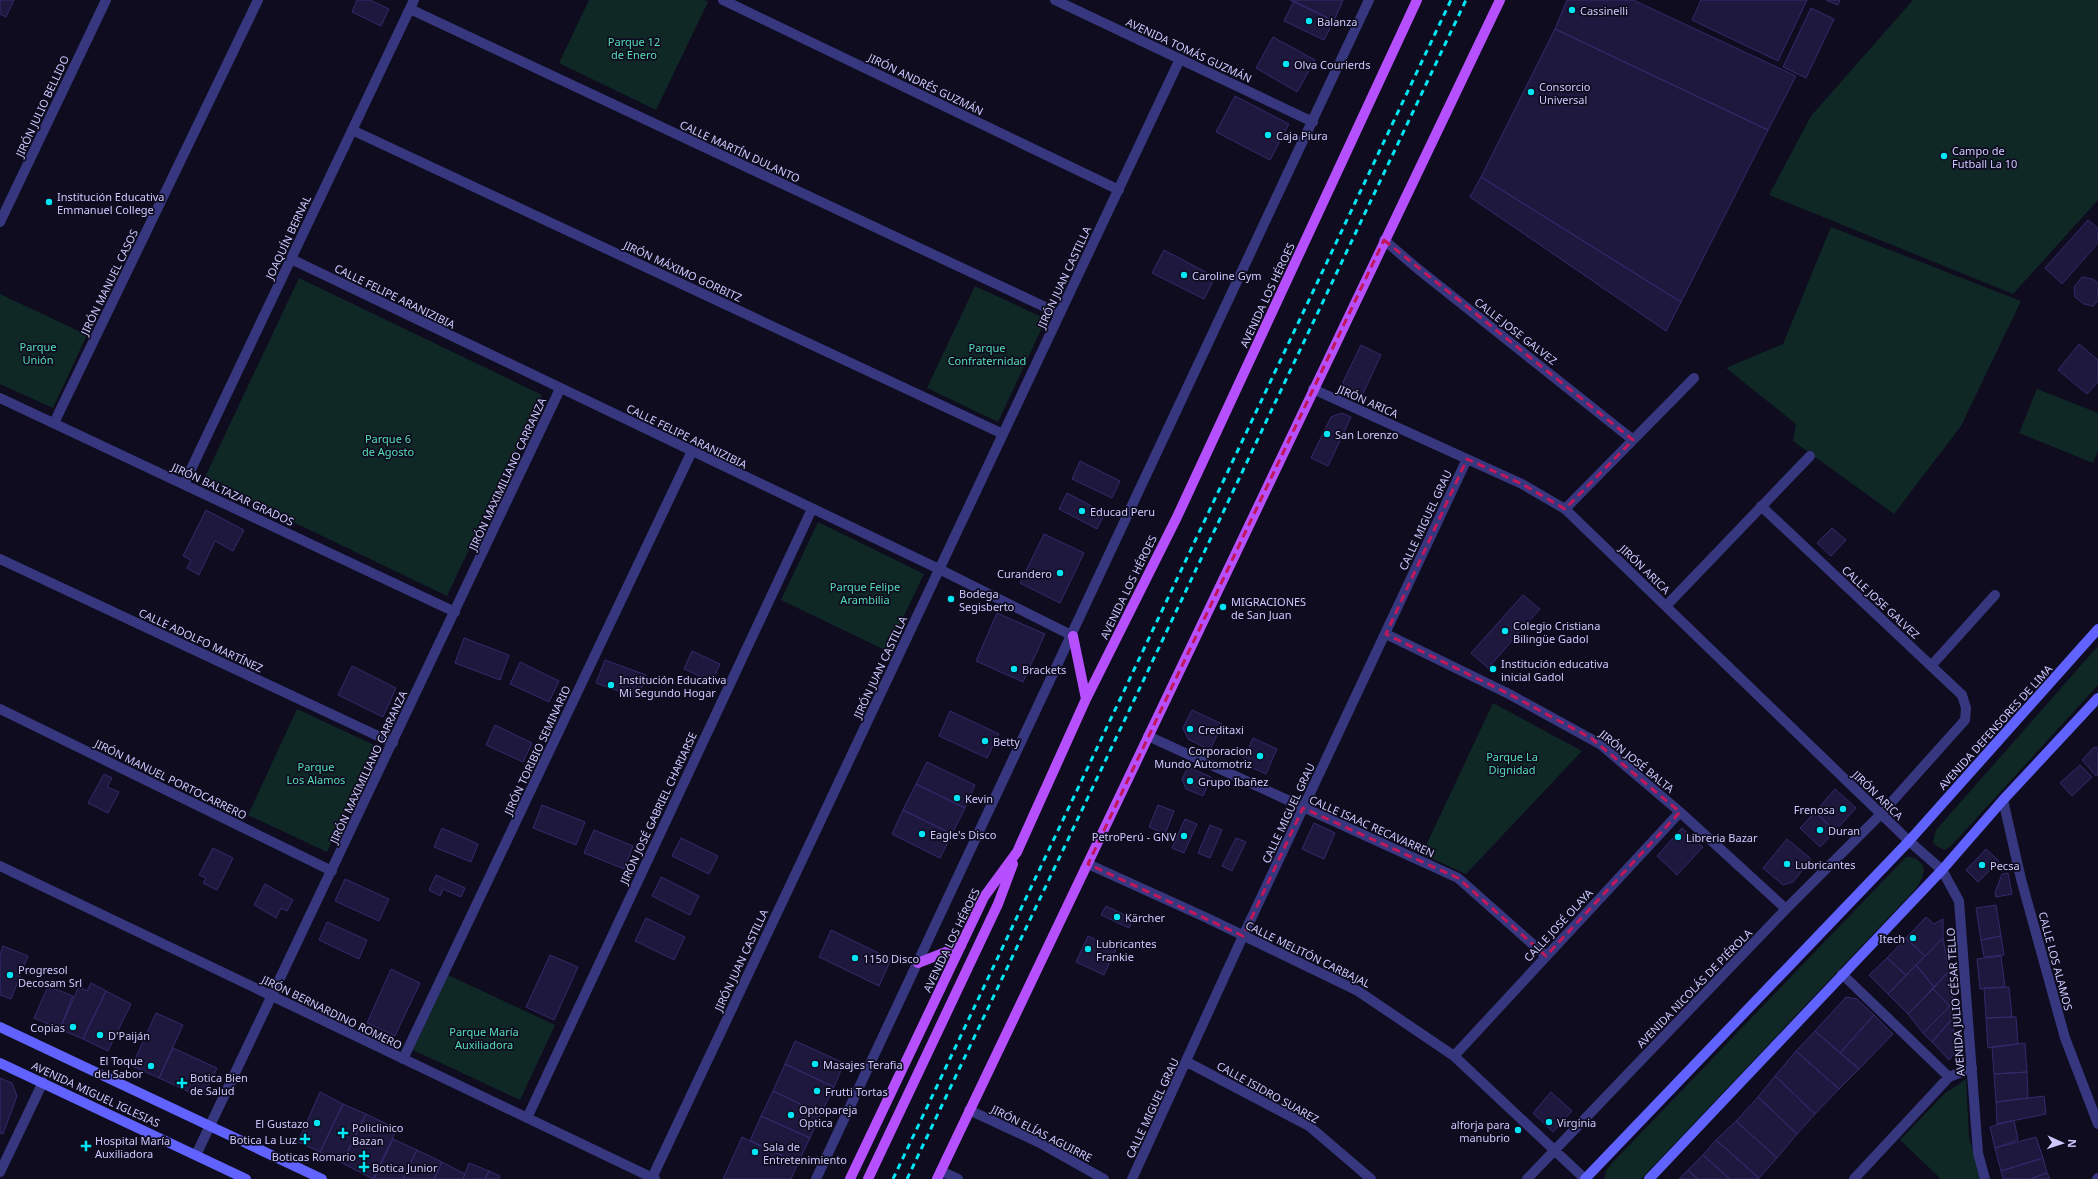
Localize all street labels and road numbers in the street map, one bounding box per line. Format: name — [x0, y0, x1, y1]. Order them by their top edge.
street label: AVENIDA TOMÁS GUZMÁN — [1124, 14, 1254, 86]
street label: JIRÓN ANDRÉS GUZMÁN — [865, 49, 986, 118]
street label: JIRÓN JULIO BELLIDO — [11, 53, 72, 160]
street label: CALLE MARTÍN DULANTO — [677, 116, 803, 186]
street label: JOAQUÍN BERNAL — [262, 192, 314, 282]
street label: JIRÓN JUAN CASTILLA — [1033, 223, 1095, 331]
street label: JIRÓN MANUEL CASOS — [76, 226, 141, 338]
street label: JIRÓN MÁXIMO GORBITZ — [621, 237, 745, 305]
street label: AVENIDA LOS HÉROES — [1236, 240, 1298, 350]
street label: CALLE FELIPE ARANIZIBIA — [332, 260, 459, 332]
street label: CALLE JOSE GALVEZ — [1472, 294, 1560, 368]
street label: JIRÓN ARICA — [1334, 381, 1402, 421]
street label: JIRÓN MAXIMILIANO CARRANZA — [464, 394, 549, 554]
street label: CALLE FELIPE ARANIZIBIA — [624, 400, 751, 472]
street label: JIRÓN BALTAZAR GRADOS — [169, 459, 296, 529]
street label: CALLE MIGUEL GRAU — [1395, 467, 1455, 573]
street label: AVENIDA LOS HÉROES — [1096, 532, 1160, 642]
street label: JIRÓN ARICA — [1616, 540, 1674, 598]
street label: CALLE JOSE GALVEZ — [1839, 562, 1923, 642]
street label: CALLE ADOLFO MARTÍNEZ — [136, 605, 266, 675]
street label: JIRÓN JUAN CASTILLA — [849, 613, 911, 721]
street label: AVENIDA DEFENSORES DE LIMA — [1935, 661, 2056, 793]
street label: JIRÓN TORIBIO SEMINARIO — [500, 683, 574, 818]
street label: JIRÓN MAXIMILIANO CARRANZA — [325, 687, 410, 847]
street label: JIRÓN JOSÉ BALTA — [1596, 726, 1678, 796]
street label: JIRÓN JOSÉ GABRIEL CHARIARSE — [616, 730, 700, 887]
street label: JIRÓN MANUEL PORTOCARRERO — [92, 735, 249, 822]
street label: CALLE MIGUEL GRAU — [1258, 760, 1318, 866]
street label: JIRÓN ARICA — [1849, 766, 1907, 824]
street label: CALLE ISAAC RECAVARREN — [1307, 792, 1437, 860]
street label: AVENIDA LOS HÉROES — [919, 885, 983, 995]
street label: CALLE JOSÉ OLAYA — [1520, 885, 1596, 965]
street label: JIRÓN JUAN CASTILLA — [710, 906, 772, 1014]
street label: CALLE LOS ALAMOS — [2036, 910, 2076, 1012]
street label: CALLE MELITÓN CARBAJAL — [1243, 917, 1373, 991]
street label: AVENIDA NICOLÁS DE PIÉROLA — [1633, 925, 1756, 1051]
street label: AVENIDA JULIO CÉSAR TELLO — [1942, 927, 1968, 1077]
street label: JIRÓN BERNARDINO ROMERO — [258, 971, 405, 1053]
street label: CALLE MIGUEL GRAU — [1122, 1055, 1182, 1161]
street label: AVENIDA MIGUEL IGLESIAS — [29, 1058, 163, 1130]
street label: CALLE ISIDRO SUAREZ — [1214, 1058, 1322, 1126]
street label: JIRÓN ELÍAS AGUIRRE — [988, 1101, 1095, 1165]

